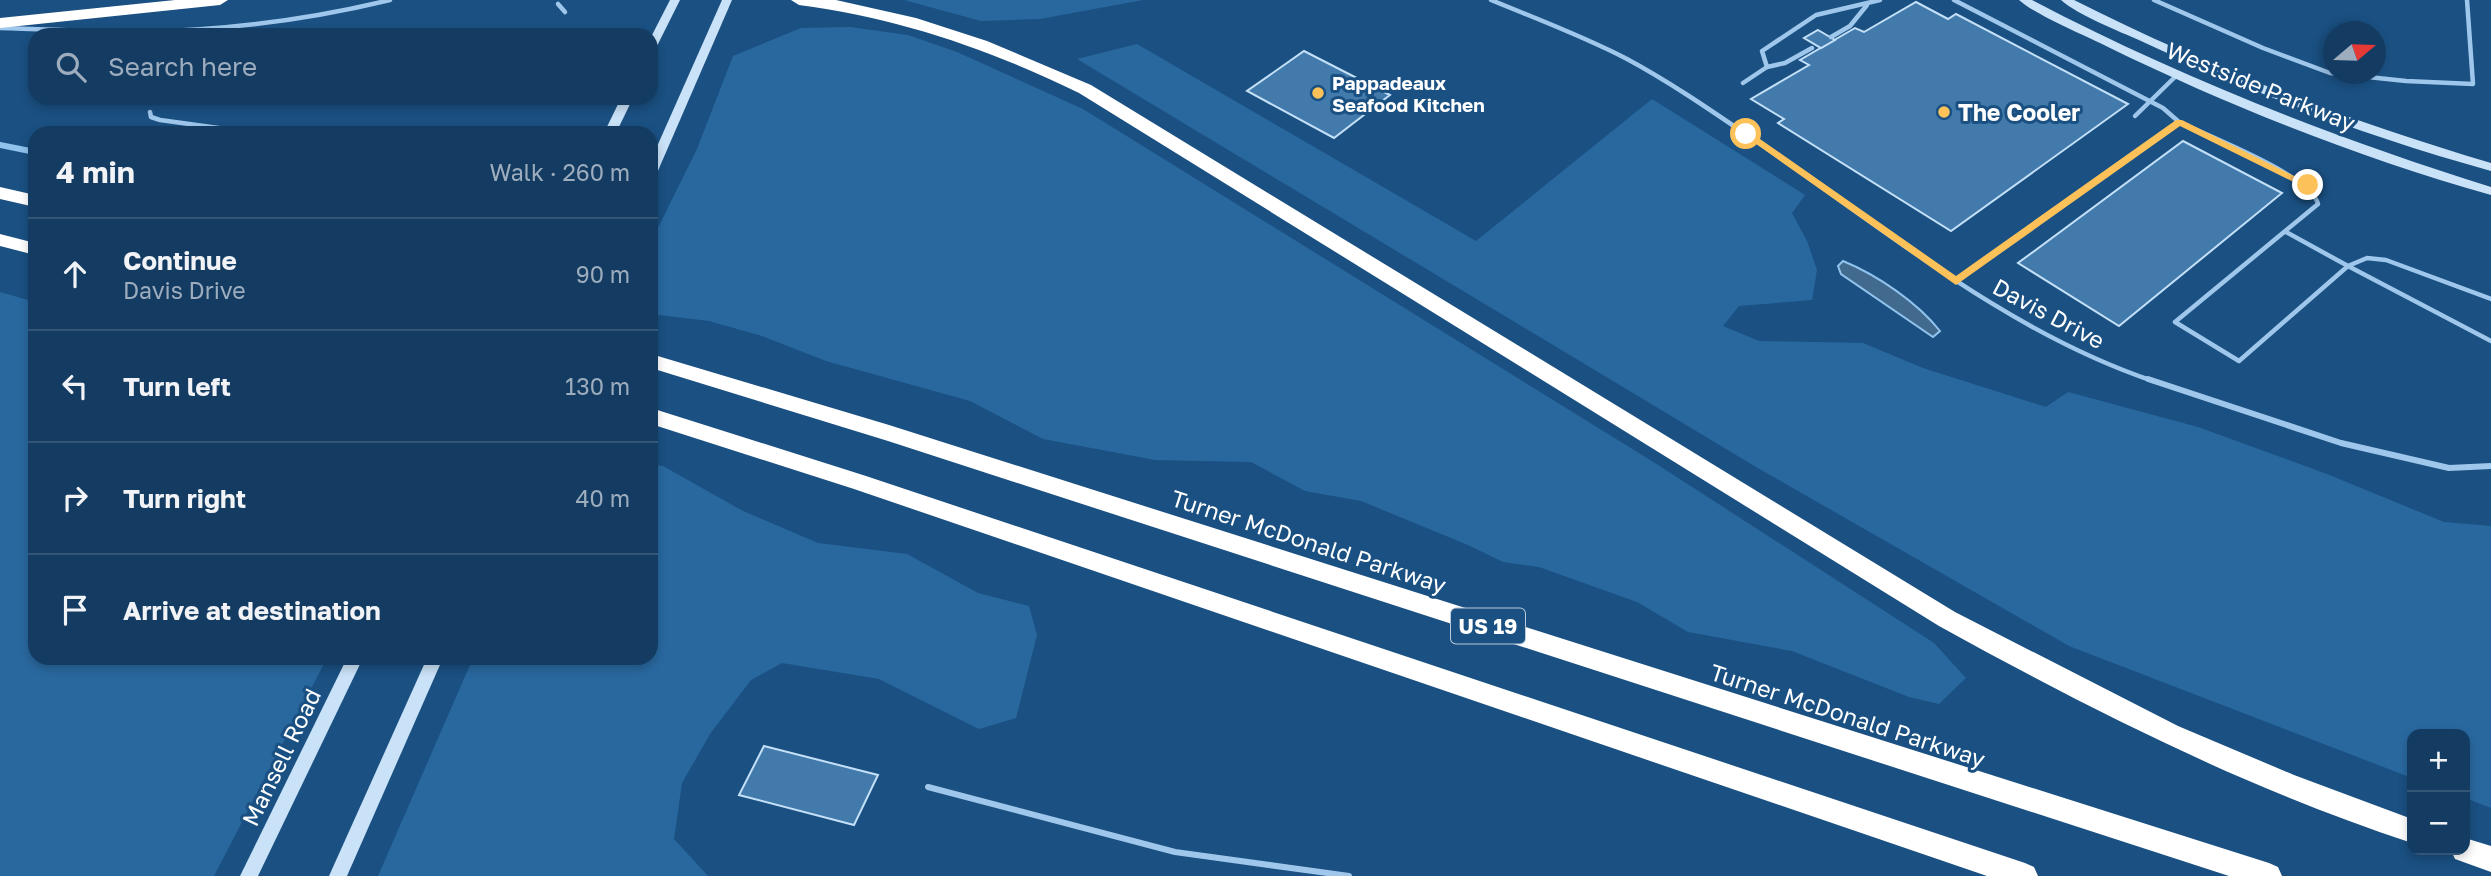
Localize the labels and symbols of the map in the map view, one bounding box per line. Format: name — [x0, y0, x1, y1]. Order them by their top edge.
north arrow — [2323, 21, 2386, 84]
street label: Westside Parkway — [2163, 35, 2360, 137]
place label: Pappadeaux Seafood Kitchen — [1332, 71, 1485, 116]
marker: Pappadeaux Seafood Kitchen — [1310, 85, 1326, 101]
place label: The Cooler — [1958, 98, 2080, 126]
marker: The Cooler — [1936, 104, 1952, 120]
route start — [1730, 118, 1761, 149]
route end — [2292, 169, 2323, 200]
street label: Davis Drive — [1988, 272, 2110, 354]
street label: Turner McDonald Parkway — [1168, 483, 1450, 599]
road number: US 19 — [1451, 608, 1525, 644]
street label: Turner McDonald Parkway — [1707, 657, 1989, 773]
street label: Mansell Road — [236, 684, 326, 830]

